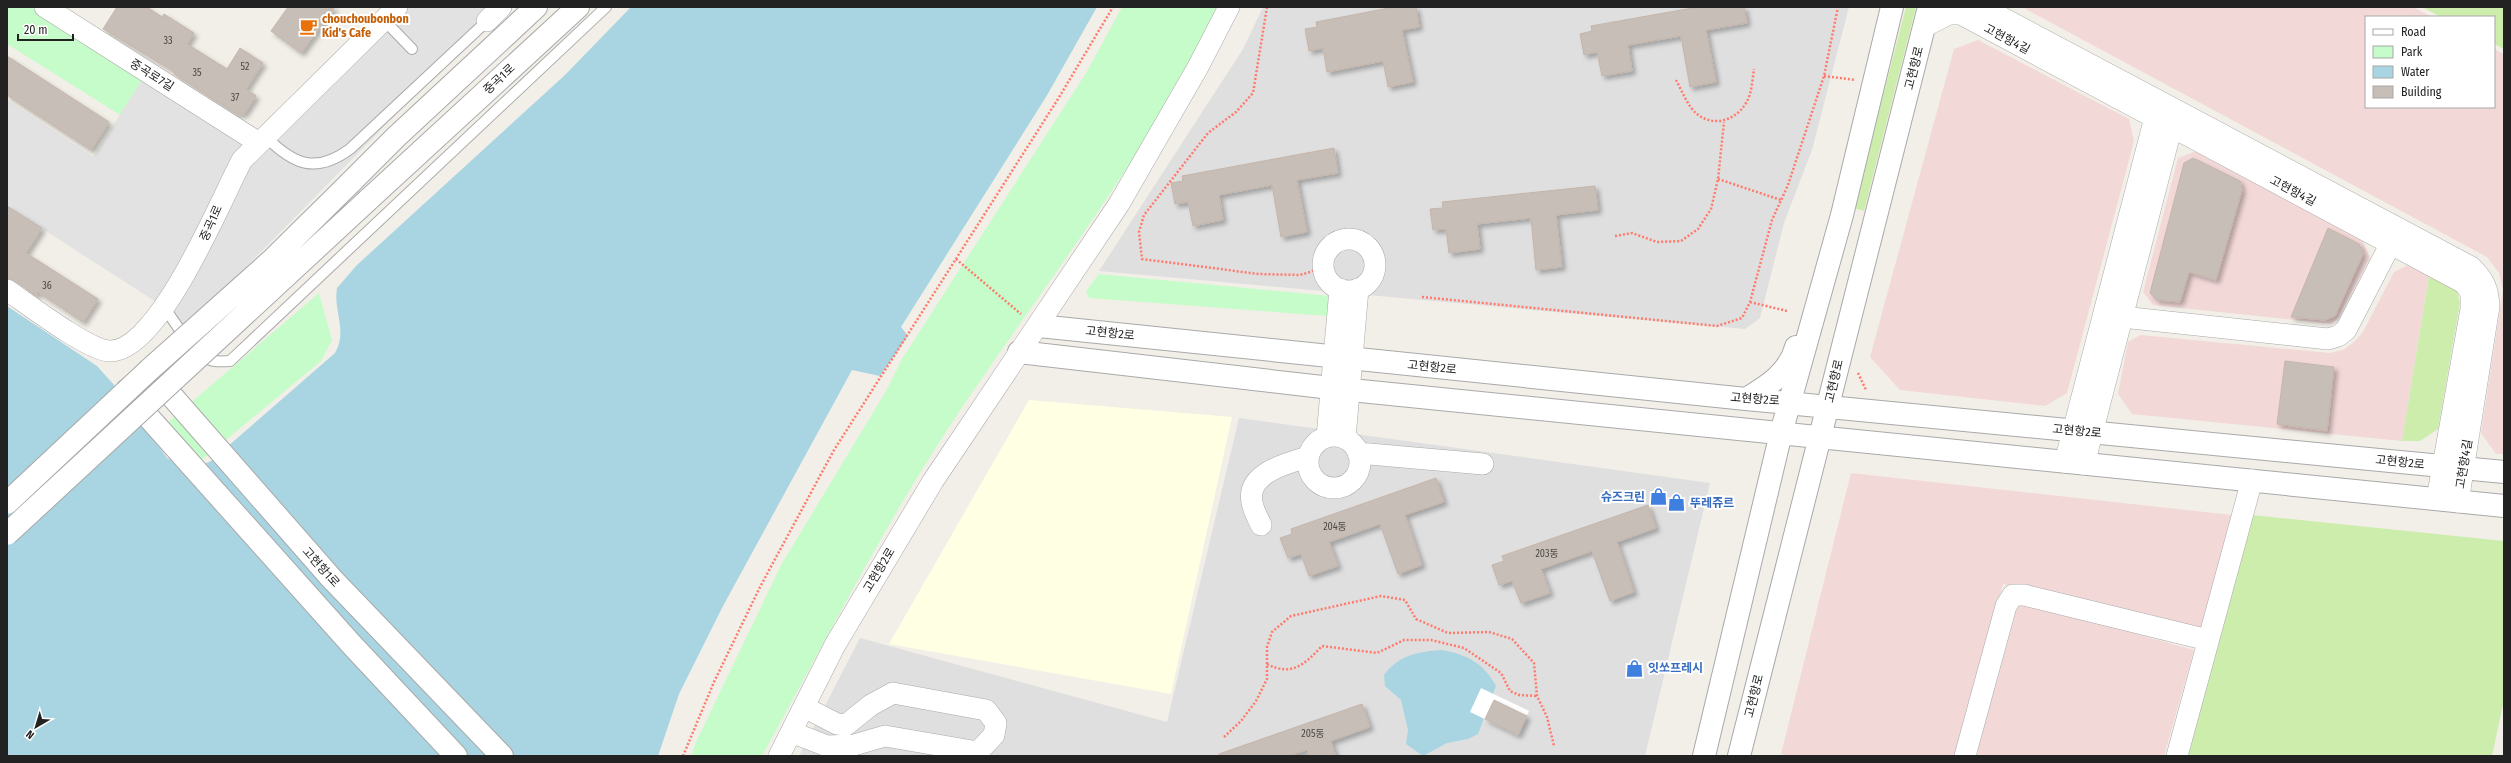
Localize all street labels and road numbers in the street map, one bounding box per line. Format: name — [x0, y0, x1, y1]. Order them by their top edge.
street label: 고현항4길 — [1982, 21, 2032, 57]
street label: 고현항로 — [1902, 45, 1926, 91]
street label: 중곡로7길 — [128, 56, 176, 94]
street label: 중곡1로 — [480, 61, 518, 97]
street label: 고현항4길 — [2268, 173, 2318, 209]
street label: 중곡1로 — [197, 203, 225, 243]
street label: 고현항2로 — [1085, 323, 1135, 343]
street label: 고현항2로 — [1407, 357, 1457, 377]
street label: 고현항로 — [1822, 358, 1846, 404]
street label: 고현항2로 — [1730, 390, 1780, 408]
street label: 고현항2로 — [2052, 422, 2102, 440]
street label: 고현항4길 — [2453, 438, 2475, 490]
street label: 고현항2로 — [2375, 452, 2425, 472]
street label: 고현항1로 — [299, 544, 343, 590]
street label: 고현항2로 — [860, 545, 898, 595]
street label: 고현항로 — [1742, 673, 1766, 719]

